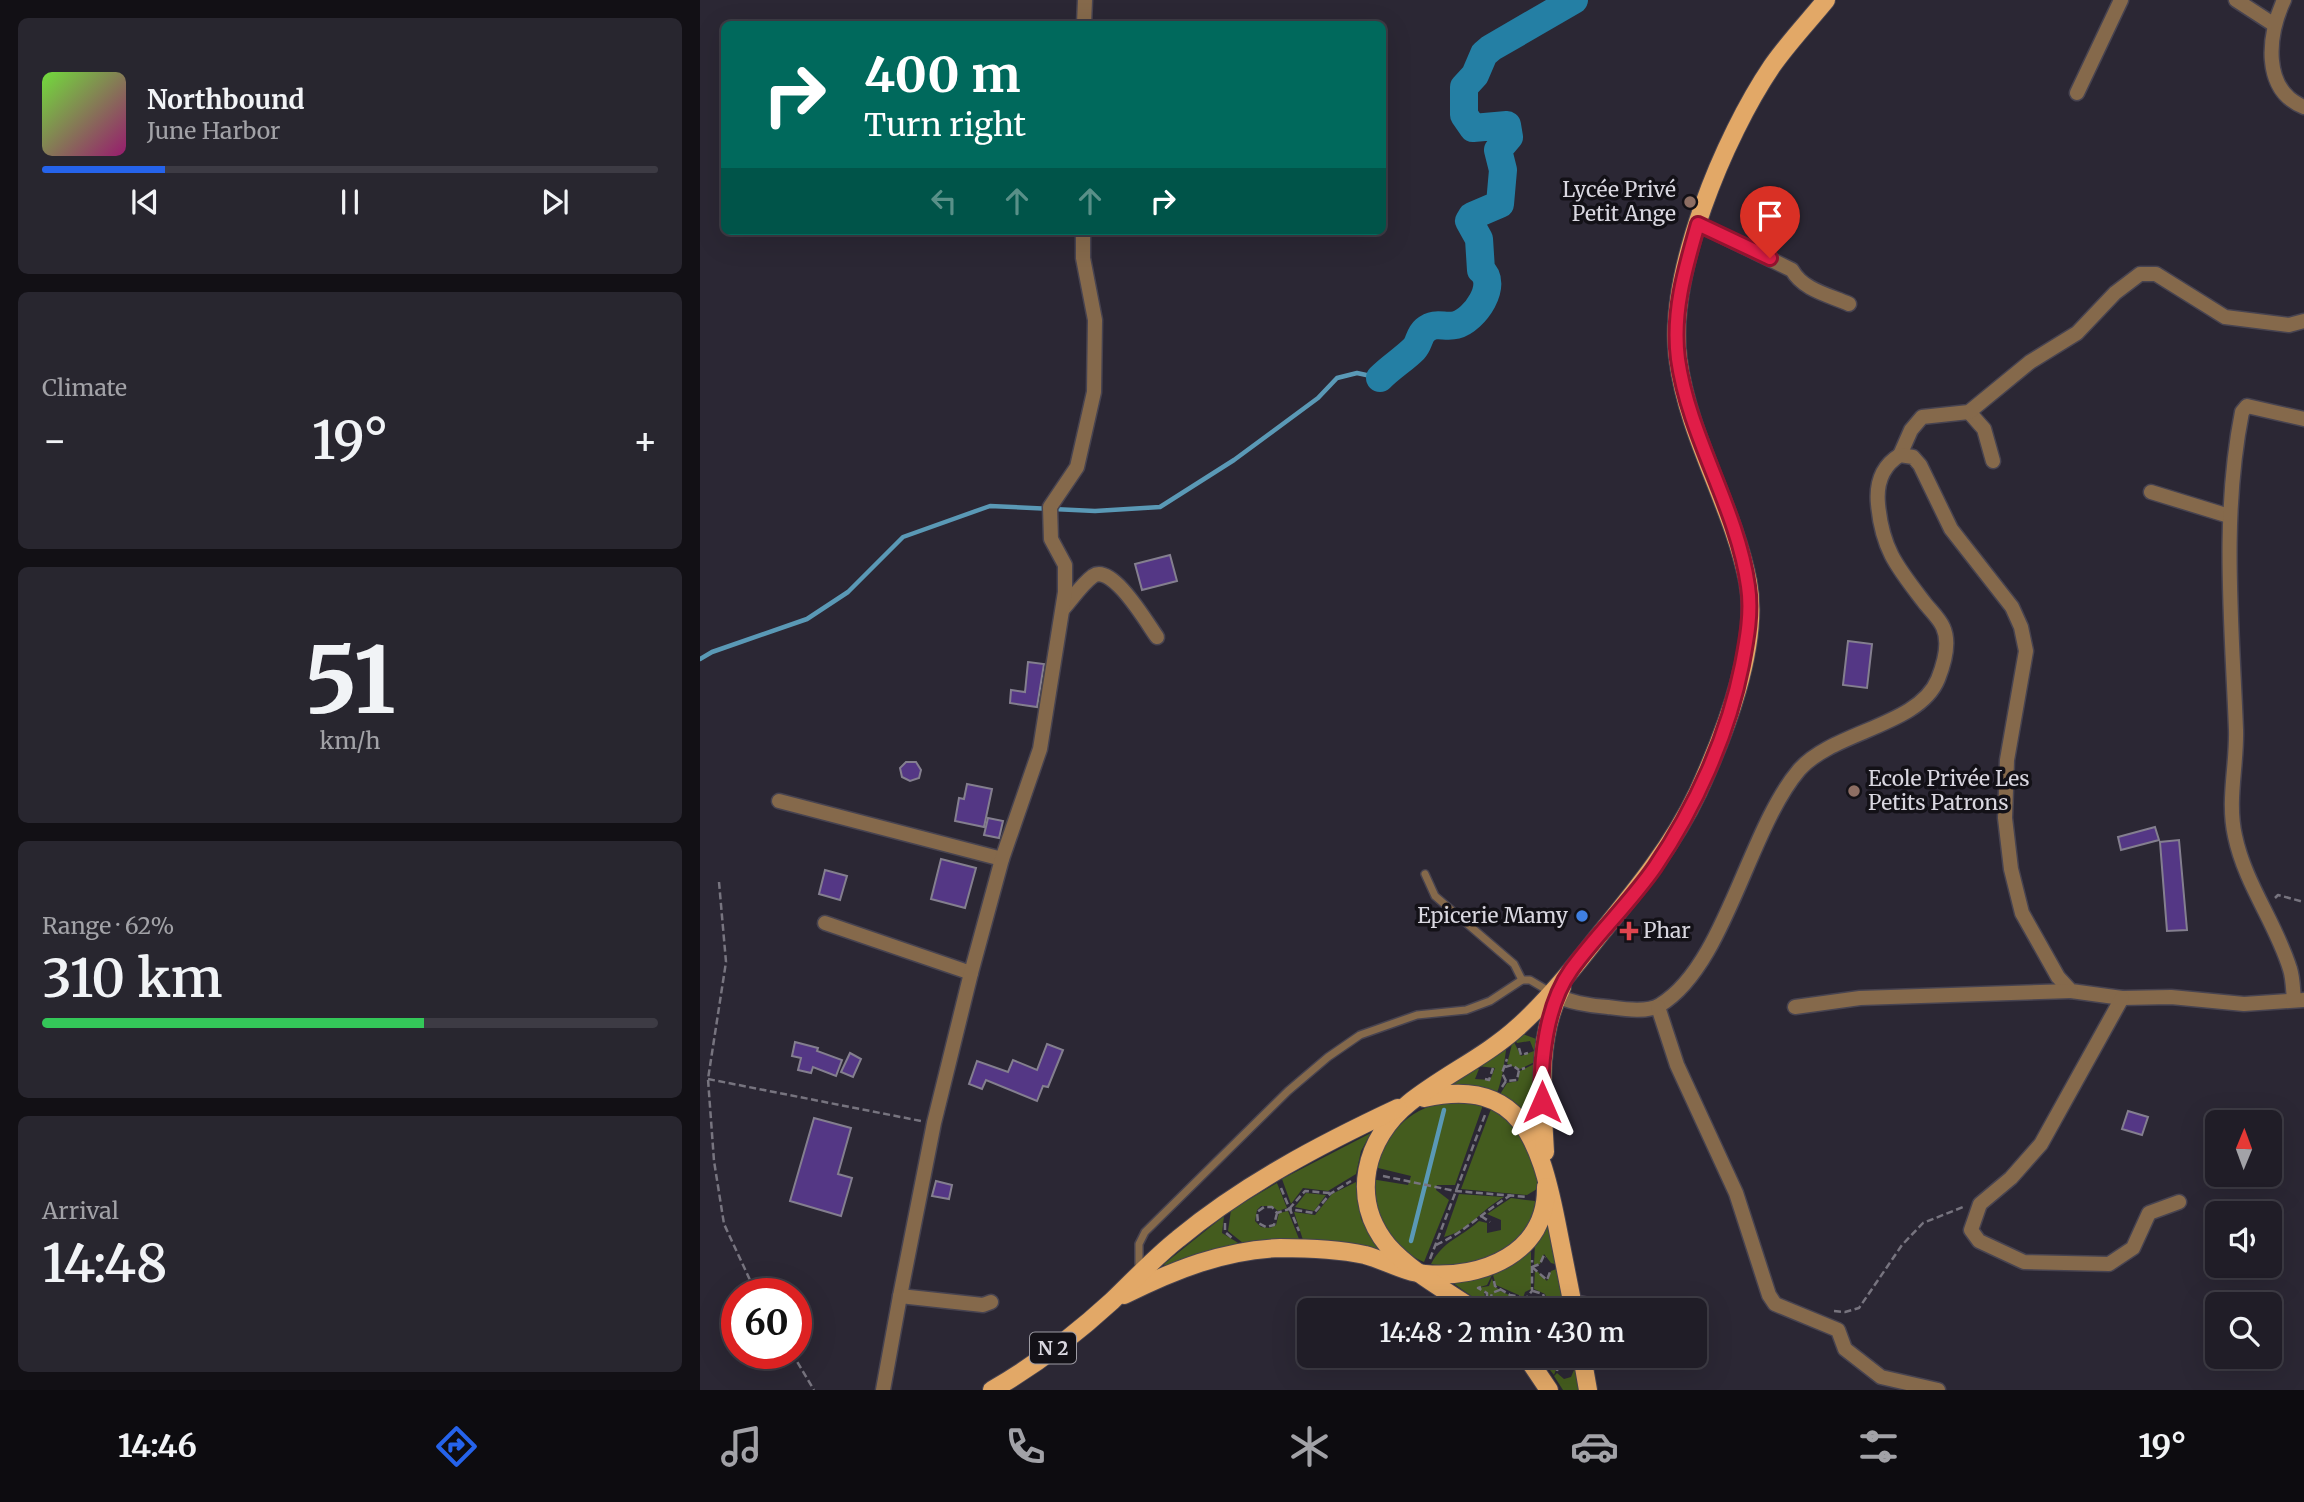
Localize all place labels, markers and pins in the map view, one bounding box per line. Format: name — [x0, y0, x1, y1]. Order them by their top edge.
place label: Lycée Privé Petit Ange — [1562, 176, 1676, 227]
pin — [1740, 186, 1800, 258]
marker: Lycée Privé Petit Ange — [1682, 194, 1698, 210]
place label: Ecole Privée Les Petits Patrons — [1868, 765, 2030, 816]
marker: Ecole Privée Les Petits Patrons — [1846, 783, 1862, 799]
place label: Epicerie Mamy — [1417, 902, 1569, 929]
marker: Epicerie Mamy — [1574, 908, 1590, 924]
place label: Phar — [1643, 917, 1691, 944]
marker: Phar — [1621, 923, 1637, 939]

